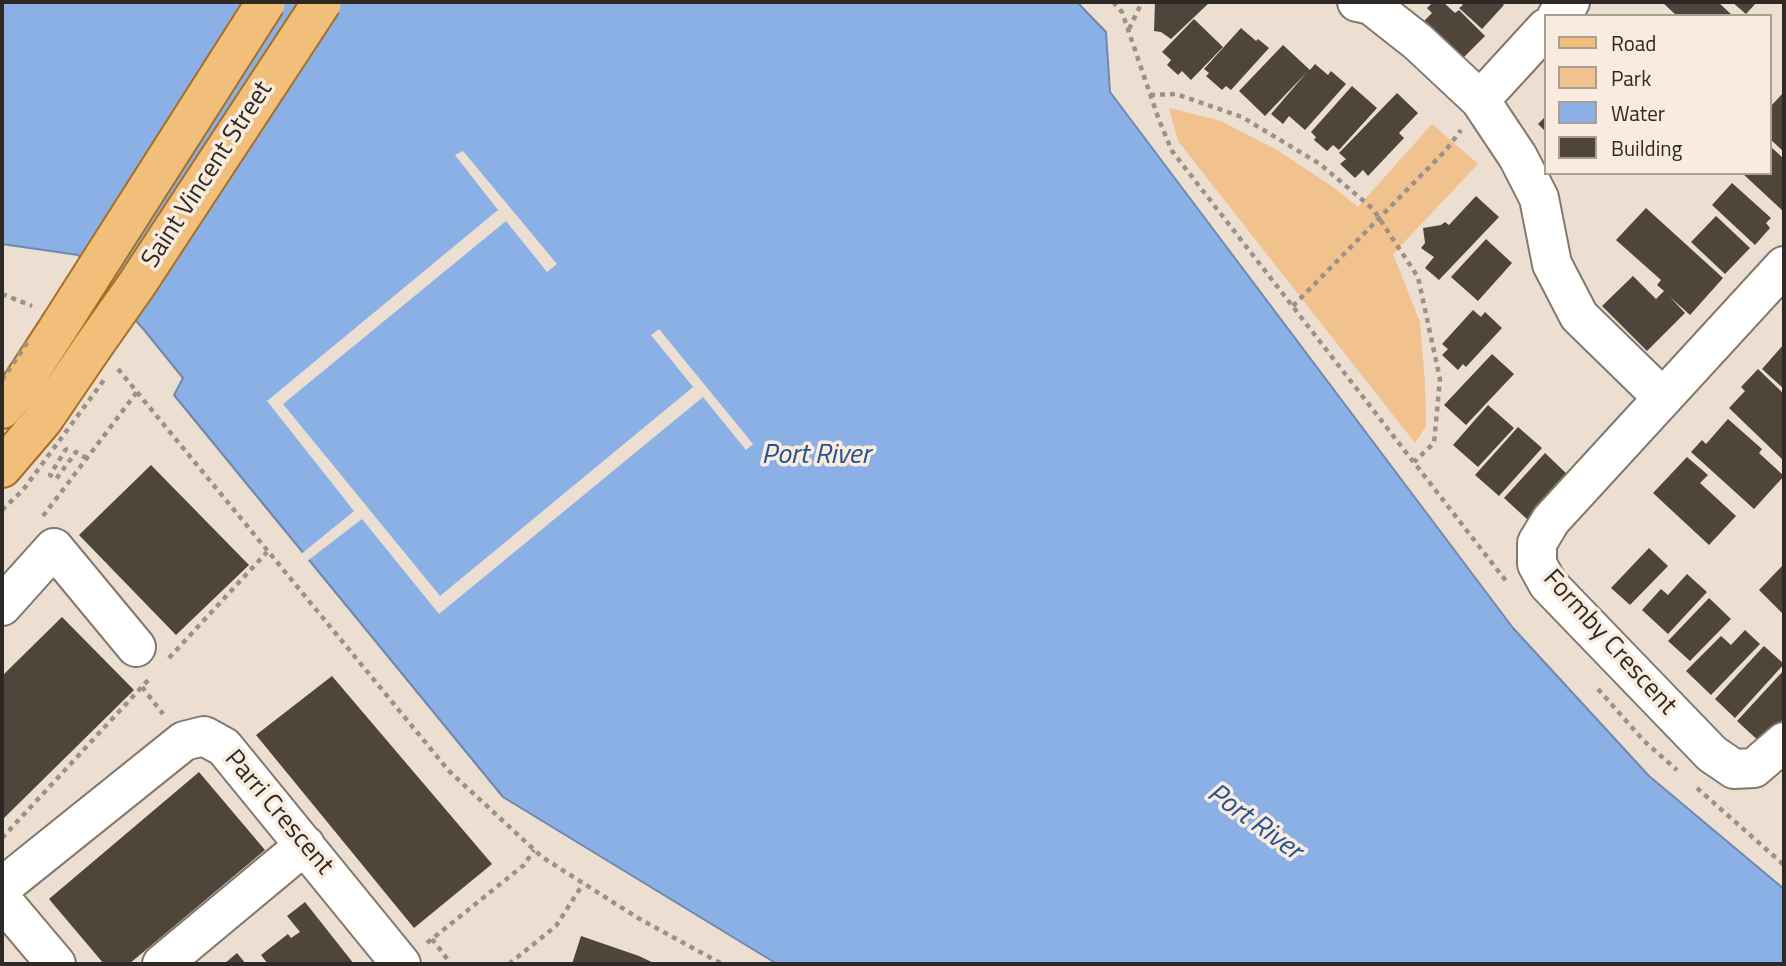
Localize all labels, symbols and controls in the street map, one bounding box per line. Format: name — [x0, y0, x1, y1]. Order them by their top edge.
legend — [1544, 14, 1772, 175]
text: Road — [1611, 27, 1656, 59]
text: Park — [1611, 62, 1651, 94]
street label: Saint Vincent Street — [136, 76, 280, 274]
text: Water — [1611, 97, 1665, 129]
text: Building — [1611, 132, 1682, 164]
water label: Port River — [762, 439, 870, 473]
street label: Formby Crescent — [1536, 564, 1682, 722]
street label: Parri Crescent — [217, 744, 339, 882]
water label: Port River — [1200, 777, 1308, 869]

